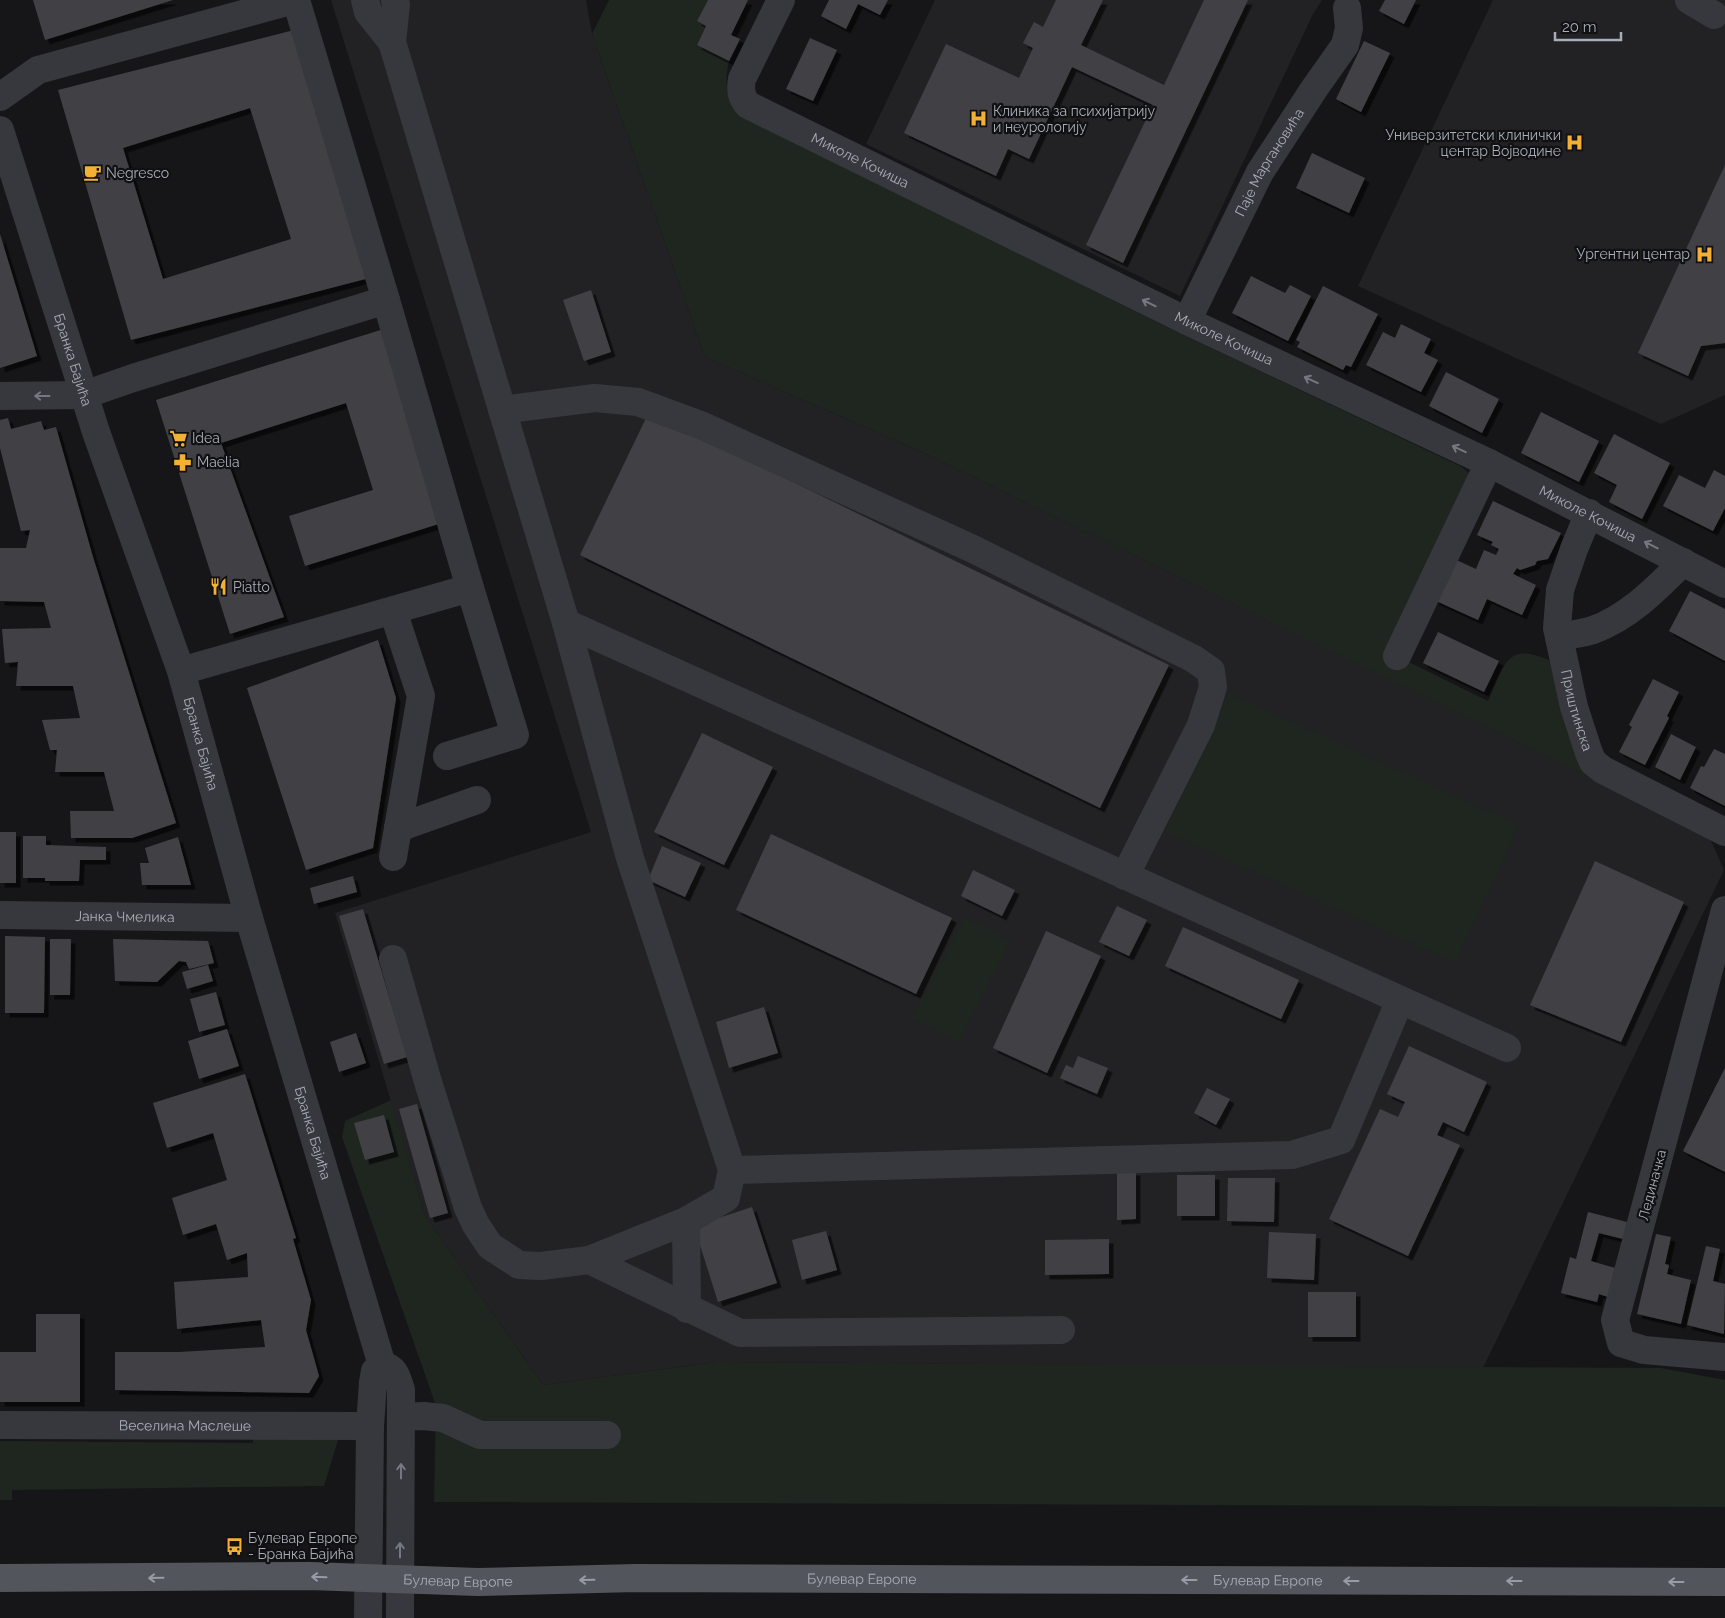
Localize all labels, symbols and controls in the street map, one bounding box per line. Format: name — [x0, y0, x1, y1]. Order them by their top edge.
scale bar — [1555, 10, 1621, 42]
text: 20 m — [1562, 18, 1597, 36]
place label: Клиника за психијатрију и неурологију — [993, 103, 1155, 135]
street label: Паје Маргановића — [1232, 105, 1307, 219]
hospital icon: Клиника за психијатрију и неурологију — [969, 109, 989, 129]
place label: Универзитетски клинички центар Војводине — [1386, 127, 1561, 159]
street label: Миколе Кочиша — [809, 129, 912, 191]
hospital icon: Универзитетски клинички центар Војводине — [1565, 133, 1585, 153]
cafe icon: Negresco — [82, 163, 102, 183]
place label: Negresco — [106, 165, 169, 181]
hospital icon: Ургентни центар — [1694, 244, 1714, 264]
place label: Ургентни центар — [1577, 246, 1690, 262]
one-way arrow — [1142, 297, 1157, 307]
street label: Миколе Кочиша — [1172, 308, 1276, 368]
street label: Бранка Бајића — [51, 311, 95, 408]
one-way arrow — [1304, 374, 1319, 384]
one-way arrow — [34, 391, 50, 401]
supermarket icon: Idea — [168, 428, 188, 448]
place label: Idea — [192, 430, 220, 446]
one-way arrow — [1451, 443, 1466, 453]
pharmacy icon: Maelia — [173, 452, 193, 472]
place label: Maelia — [197, 454, 240, 470]
street label: Миколе Кочиша — [1537, 482, 1639, 545]
one-way arrow — [1643, 540, 1658, 550]
restaurant icon: Piatto — [209, 577, 229, 597]
place label: Piatto — [233, 579, 270, 595]
street label: Приштинска — [1558, 668, 1596, 753]
street label: Бранка Бајића — [181, 695, 222, 792]
street label: Јанка Чмелика — [75, 908, 175, 925]
street label: Бранка Бајића — [292, 1085, 334, 1181]
street label: Лединачка — [1635, 1148, 1669, 1222]
street label: Веселина Маслеше — [119, 1417, 251, 1434]
one-way arrow — [396, 1463, 406, 1480]
place label: Булевар Европе - Бранка Бајића — [248, 1530, 357, 1562]
bus stop icon: Булевар Европе - Бранка Бајића — [224, 1536, 244, 1556]
one-way arrow — [395, 1542, 405, 1558]
street label: Булевар Европе — [403, 1571, 513, 1590]
street label: Булевар Европе — [807, 1571, 917, 1587]
one-way arrow — [311, 1572, 327, 1581]
street label: Булевар Европе — [1213, 1572, 1323, 1589]
one-way arrow — [149, 1573, 165, 1583]
one-way arrow — [579, 1575, 595, 1584]
one-way arrow — [1181, 1575, 1198, 1585]
one-way arrow — [1344, 1576, 1360, 1586]
one-way arrow — [1506, 1576, 1522, 1586]
one-way arrow — [1669, 1577, 1685, 1587]

